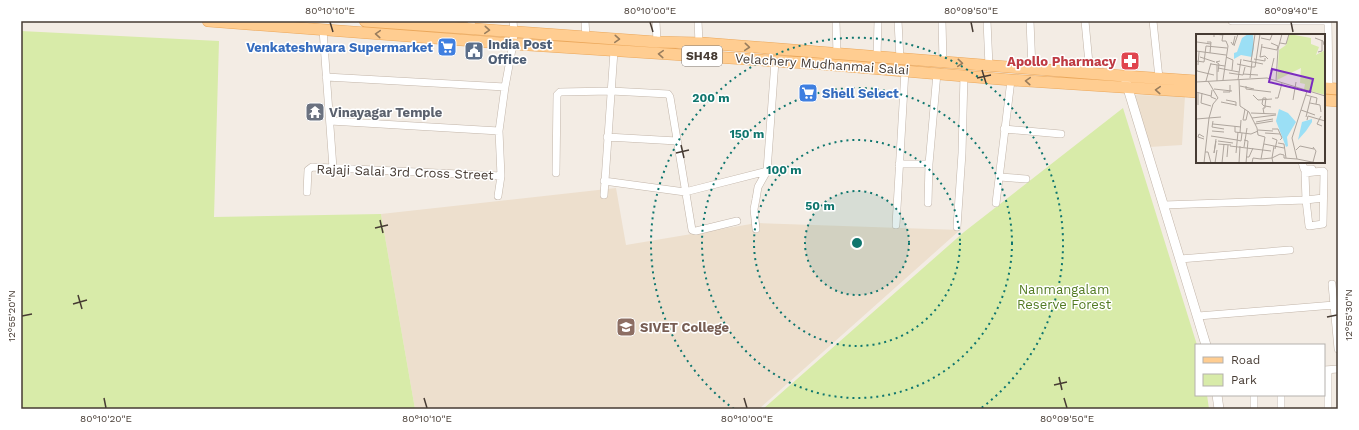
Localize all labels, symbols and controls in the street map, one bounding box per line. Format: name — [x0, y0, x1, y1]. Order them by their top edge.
text: 80°10'10"E — [305, 5, 355, 16]
text: 80°10'00"E — [624, 5, 676, 16]
text: 80°09'50"E — [944, 5, 998, 16]
text: 80°09'40"E — [1264, 5, 1318, 16]
one-way arrow — [484, 26, 490, 35]
one-way arrow — [375, 29, 381, 38]
one-way arrow — [614, 34, 620, 43]
inset map — [1196, 34, 1325, 163]
supermarket icon: Venkateshwara Supermarket — [436, 36, 458, 58]
place label: India Post Office — [488, 37, 552, 67]
place label: Venkateshwara Supermarket — [246, 40, 433, 55]
public building icon: India Post Office — [463, 40, 485, 62]
one-way arrow — [744, 42, 750, 51]
road number: SH48 — [682, 46, 722, 66]
one-way arrow — [658, 49, 664, 58]
street label: Velachery Mudhanmai Salai — [735, 50, 909, 78]
pharmacy icon: Apollo Pharmacy — [1119, 50, 1141, 72]
place label: Apollo Pharmacy — [1007, 54, 1117, 69]
one-way arrow — [957, 59, 963, 68]
one-way arrow — [1025, 76, 1031, 85]
supermarket icon: Shell Select — [797, 82, 819, 104]
one-way arrow — [1155, 85, 1161, 94]
place label: Shell Select — [822, 86, 899, 101]
text: 200 m — [692, 91, 730, 105]
temple icon: Vinayagar Temple — [304, 101, 326, 123]
place label: Vinayagar Temple — [329, 105, 443, 120]
text: 150 m — [730, 127, 764, 141]
street label: Rajaji Salai 3rd Cross Street — [316, 161, 494, 183]
text: 100 m — [766, 163, 802, 177]
text: 50 m — [805, 199, 835, 213]
centre of rings — [850, 236, 864, 250]
park label: Nanmangalam Reserve Forest — [1017, 282, 1112, 312]
text: 12°55'30"N — [1343, 289, 1354, 341]
text: 12°55'20"N — [6, 290, 17, 342]
school or university icon: SIVET College — [615, 316, 637, 338]
place label: SIVET College — [640, 320, 730, 335]
legend — [1195, 344, 1325, 396]
text: Road — [1231, 353, 1260, 367]
text: Park — [1231, 373, 1257, 387]
text: 80°10'20"E — [80, 413, 132, 424]
text: 80°10'10"E — [402, 413, 452, 424]
text: 80°10'00"E — [721, 413, 773, 424]
text: 80°09'50"E — [1040, 413, 1094, 424]

